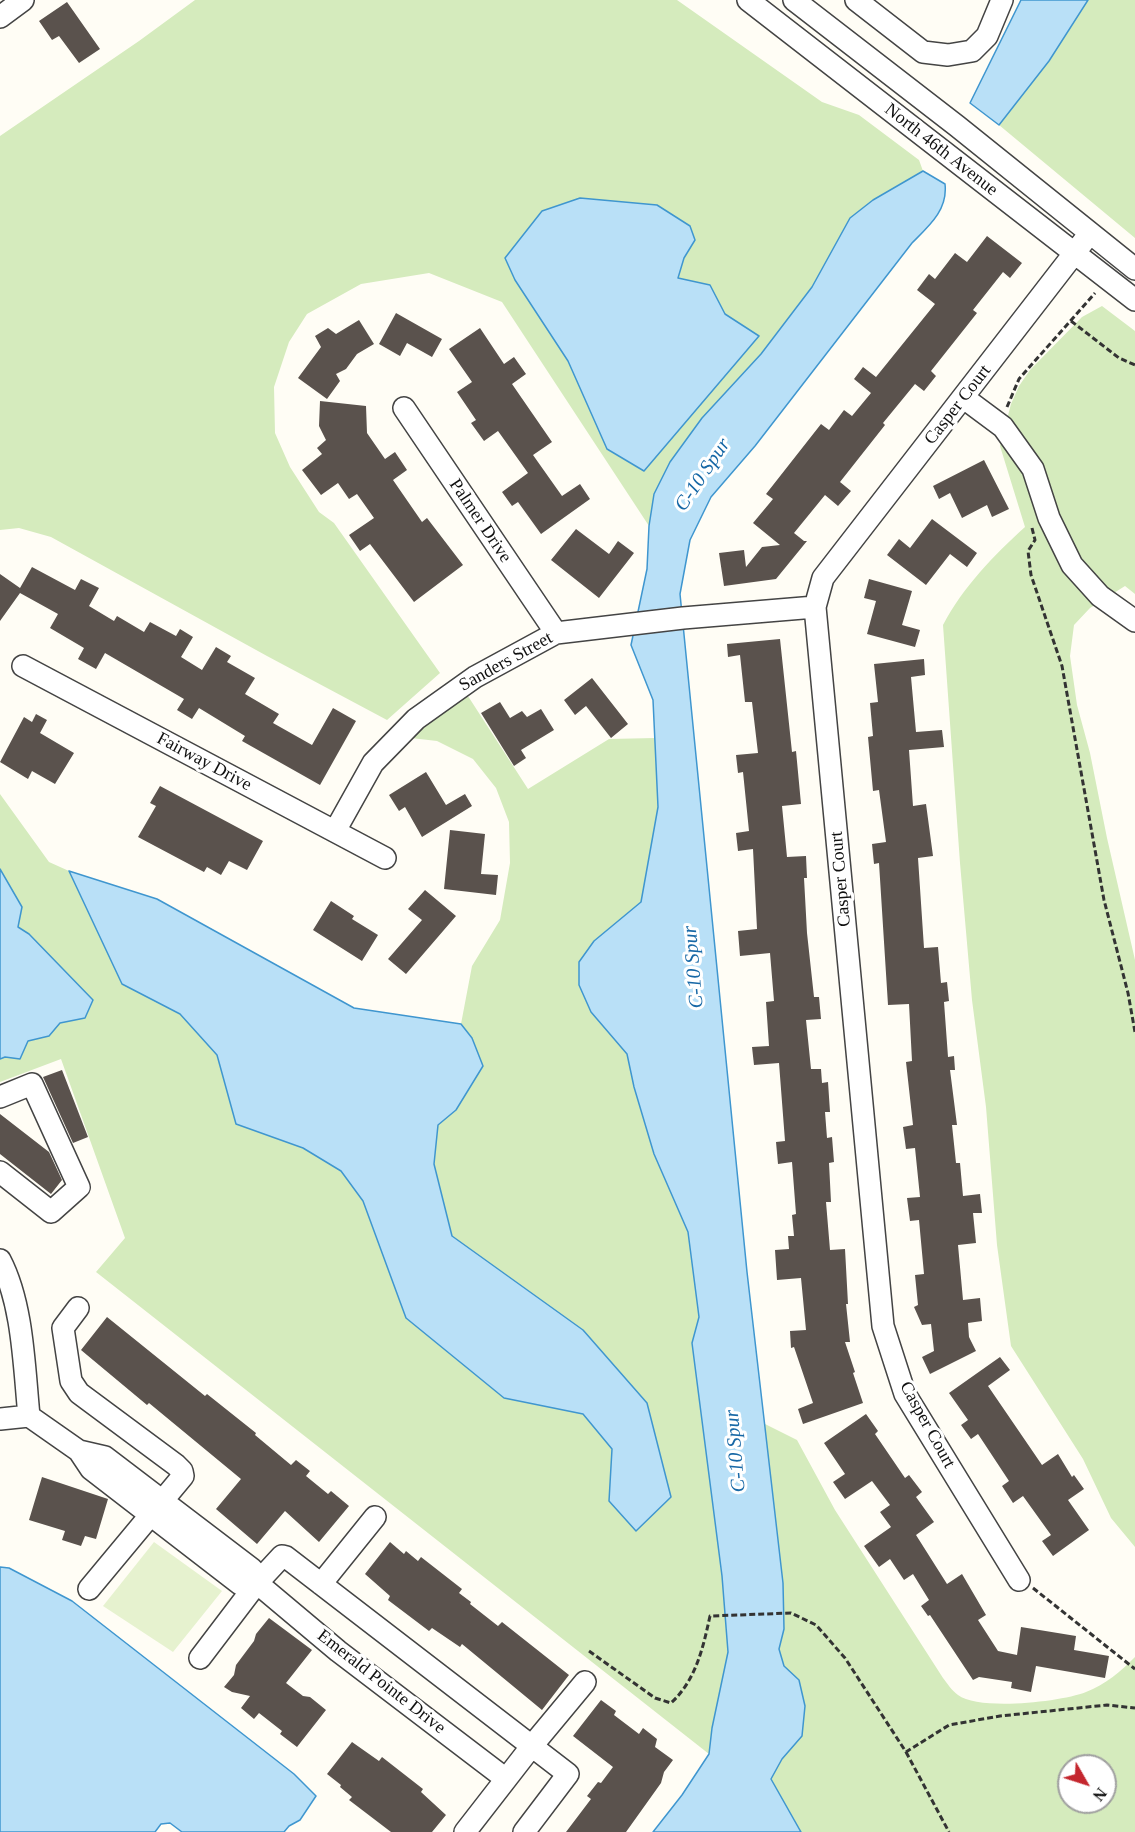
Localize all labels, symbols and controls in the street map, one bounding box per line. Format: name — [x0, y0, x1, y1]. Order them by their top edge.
street label: North 46th Avenue — [880, 99, 1002, 201]
street label: Casper Court — [920, 361, 996, 449]
water label: C-10 Spur — [670, 434, 736, 516]
street label: Palmer Drive — [444, 475, 516, 567]
street label: Sanders Street — [456, 627, 556, 697]
street label: Fairway Drive — [153, 728, 255, 796]
street label: Casper Court — [826, 830, 856, 928]
water label: C-10 Spur — [678, 925, 710, 1009]
street label: Casper Court — [894, 1378, 960, 1472]
water label: C-10 Spur — [720, 1409, 752, 1493]
street label: Emerald Pointe Drive — [313, 1625, 449, 1739]
north arrow — [1057, 1754, 1117, 1814]
text: N — [1090, 1785, 1110, 1804]

